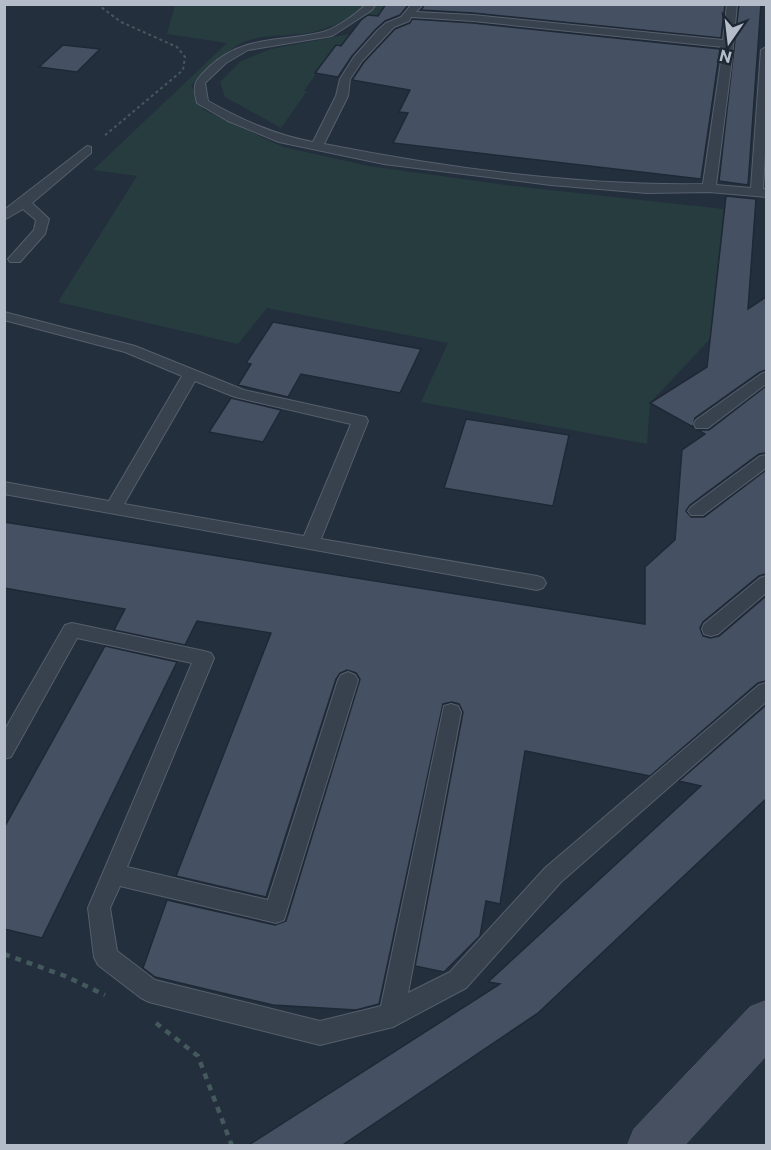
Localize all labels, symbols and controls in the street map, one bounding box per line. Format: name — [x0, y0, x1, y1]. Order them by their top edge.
north arrow — [699, 12, 759, 72]
text: N — [717, 46, 733, 68]

